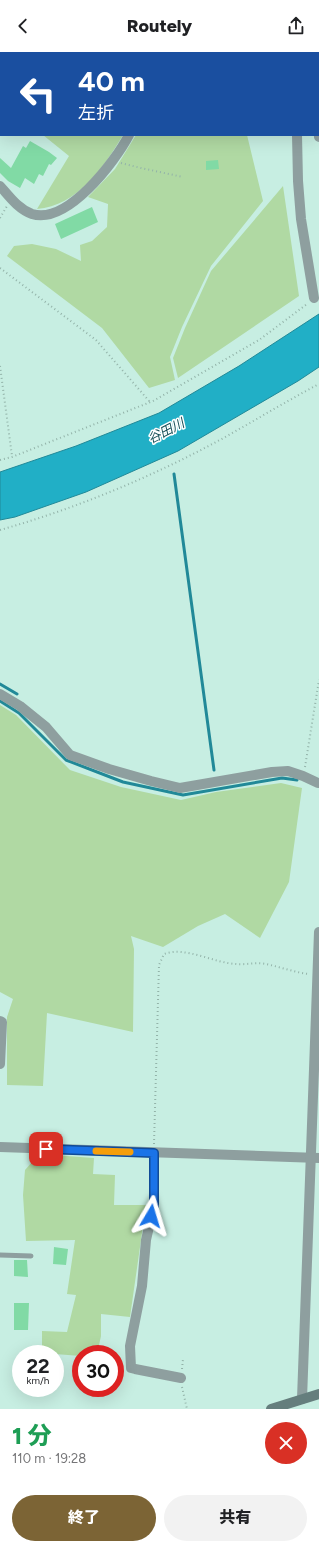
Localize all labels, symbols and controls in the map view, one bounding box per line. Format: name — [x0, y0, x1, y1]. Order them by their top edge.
icon: back — [12, 15, 34, 37]
text: Routely — [127, 15, 192, 37]
icon: share — [285, 15, 307, 37]
text: 40 m — [78, 64, 145, 98]
icon: left — [12, 68, 64, 120]
text: 左折 — [78, 102, 114, 124]
water label: 谷田川 — [145, 415, 189, 447]
pin — [29, 1132, 63, 1166]
icon: arrive — [35, 1138, 57, 1160]
position arrow — [130, 1195, 172, 1237]
speed limit sign: 30 — [72, 1345, 124, 1397]
text: 22 — [26, 1354, 50, 1378]
text: km/h — [27, 1374, 49, 1387]
text: 1 分 — [12, 1421, 52, 1450]
button: close — [265, 1422, 307, 1464]
text: 110 m · 19:28 — [12, 1451, 86, 1466]
button: 終了 — [12, 1495, 156, 1541]
button: 共有 — [164, 1495, 307, 1541]

